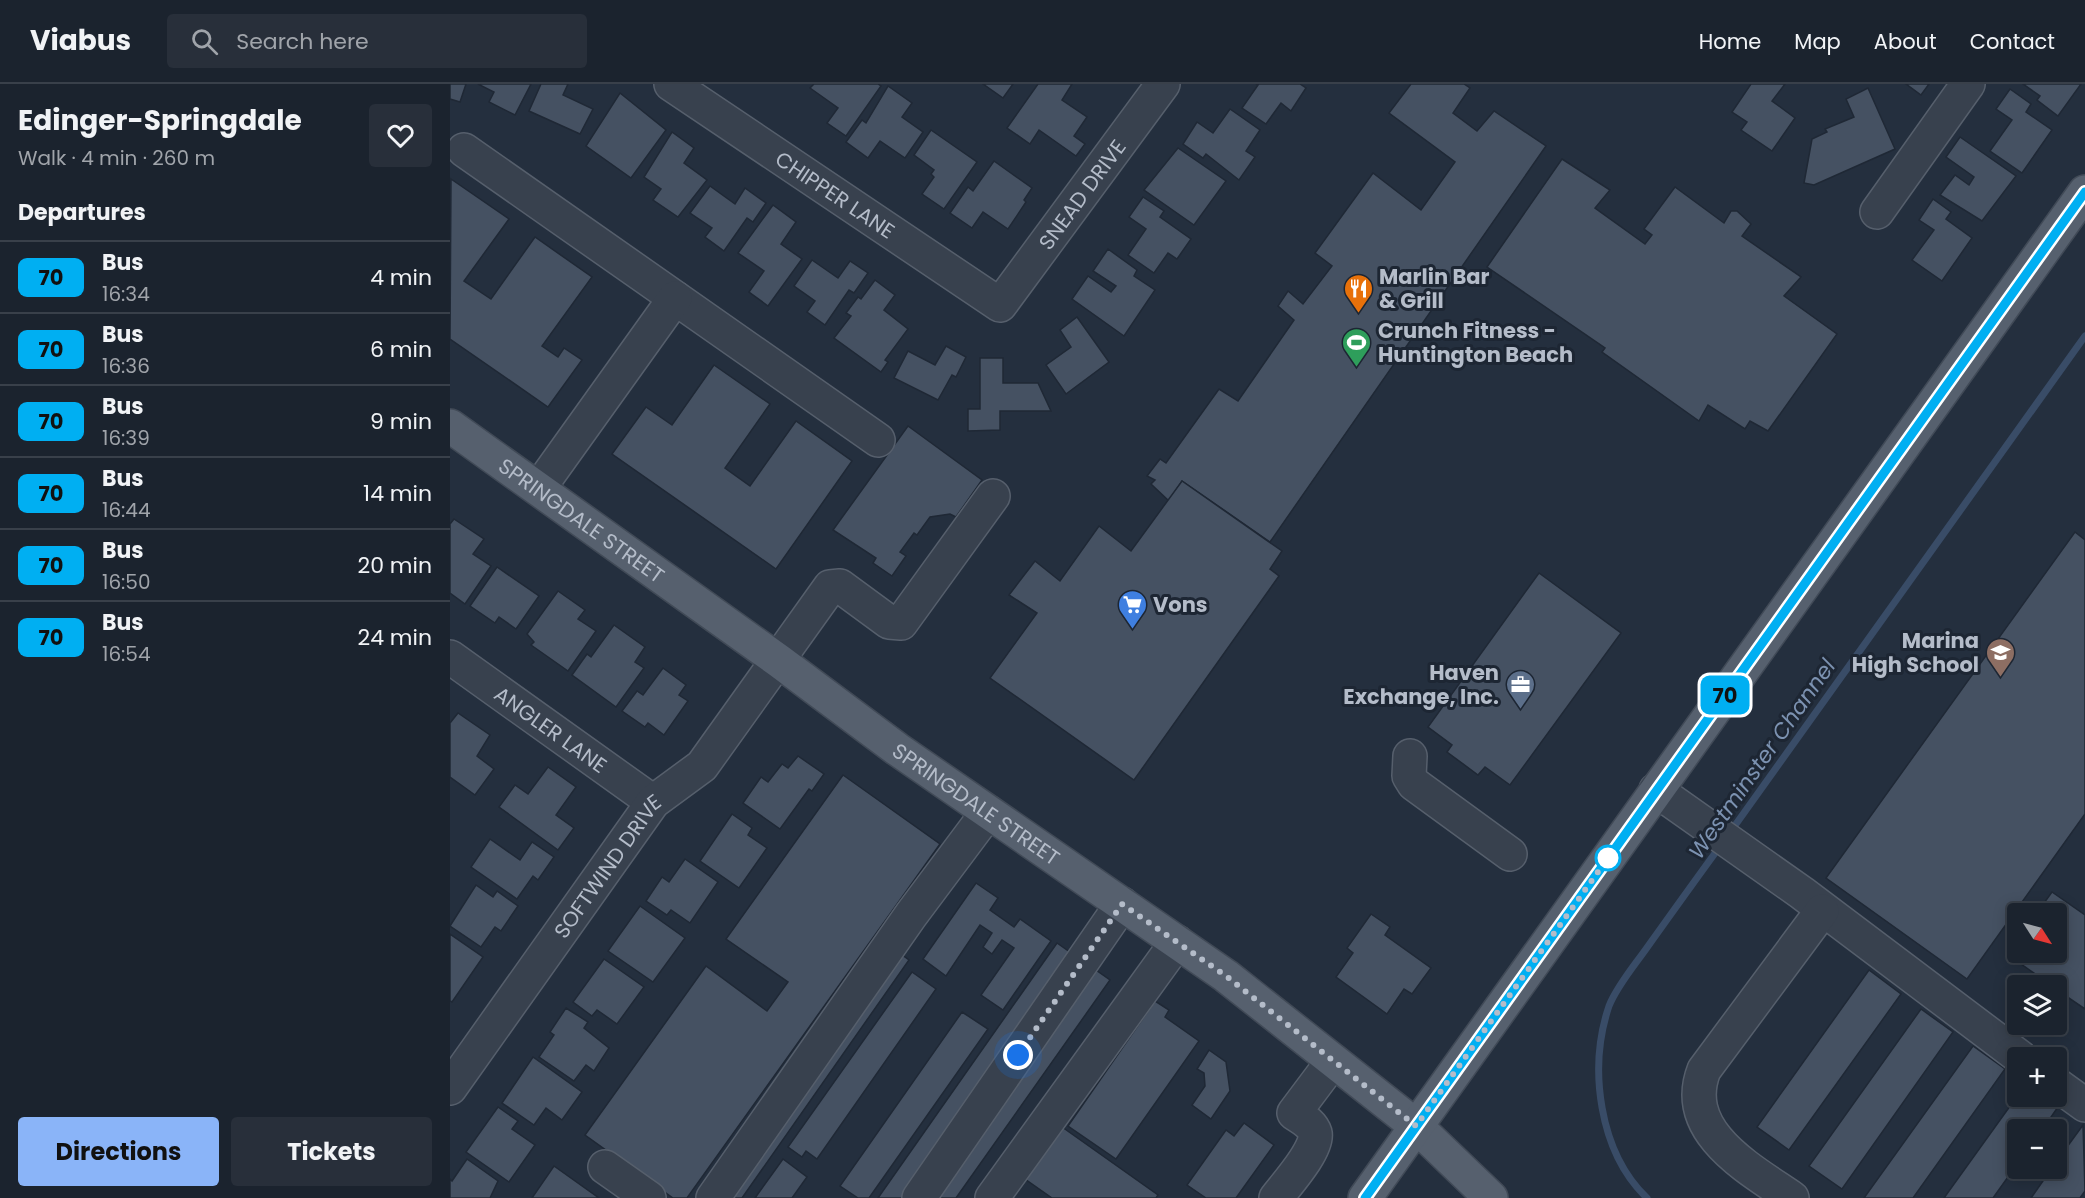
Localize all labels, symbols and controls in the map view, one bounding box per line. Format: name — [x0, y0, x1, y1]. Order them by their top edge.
search box — [167, 14, 587, 68]
text: Viabus — [30, 21, 131, 60]
icon: search — [188, 25, 221, 58]
text: Search here — [236, 26, 369, 57]
text: Home — [1699, 27, 1761, 56]
text: Map — [1794, 27, 1841, 56]
text: About — [1874, 27, 1937, 56]
text: Contact — [1970, 27, 2055, 56]
text: Edinger-Springdale — [18, 101, 302, 140]
button: heart — [369, 104, 432, 167]
street label: SNEAD DRIVE — [1031, 133, 1132, 255]
text: Walk · 4 min · 260 m — [18, 144, 215, 172]
street label: CHIPPER LANE — [770, 144, 901, 245]
text: Departures — [18, 197, 146, 228]
text: Bus — [102, 247, 144, 278]
text: 4 min — [370, 262, 432, 293]
place label: Marlin Bar & Grill — [1379, 262, 1490, 315]
text: 70 — [39, 263, 63, 292]
restaurant icon: Marlin Bar & Grill — [1342, 272, 1374, 314]
text: 16:34 — [102, 280, 150, 308]
place label: Crunch Fitness - Huntington Beach — [1378, 316, 1573, 369]
text: Bus — [102, 319, 144, 350]
sports icon: Crunch Fitness - Huntington Beach — [1341, 326, 1373, 368]
text: 6 min — [370, 334, 432, 365]
text: 70 — [39, 335, 63, 364]
text: 16:36 — [102, 352, 150, 380]
text: Bus — [102, 391, 144, 422]
text: 9 min — [370, 406, 432, 437]
text: 70 — [39, 407, 63, 436]
text: 16:39 — [102, 424, 150, 452]
street label: SPRINGDALE STREET — [493, 451, 671, 589]
text: Bus — [102, 463, 144, 494]
text: 14 min — [363, 478, 432, 509]
text: 70 — [39, 479, 63, 508]
text: 16:44 — [102, 496, 151, 524]
text: Bus — [102, 535, 144, 566]
text: 20 min — [358, 550, 432, 581]
text: 70 — [39, 551, 63, 580]
text: 16:50 — [102, 568, 150, 596]
supermarket icon: Vons — [1116, 588, 1148, 630]
place label: Vons — [1153, 590, 1208, 619]
text: Bus — [102, 607, 144, 638]
text: 24 min — [357, 622, 432, 653]
text: 70 — [39, 623, 63, 652]
place label: Marina High School — [1852, 626, 1979, 679]
school or university icon: Marina High School — [1984, 636, 2016, 678]
text: 16:54 — [102, 640, 151, 668]
water label: Westminster Channel — [1681, 652, 1843, 865]
place label: Haven Exchange, Inc. — [1343, 658, 1499, 711]
office icon: Haven Exchange, Inc. — [1504, 668, 1536, 710]
line badge: 70 — [1698, 676, 1752, 714]
street label: ANGLER LANE — [489, 679, 613, 779]
text: 70 — [1713, 681, 1737, 710]
street label: SPRINGDALE STREET — [887, 736, 1066, 872]
street label: SOFTWIND DRIVE — [547, 787, 666, 944]
unlabelled marker — [1595, 845, 1621, 871]
north arrow — [2007, 903, 2067, 963]
map controls — [2007, 903, 2067, 1179]
button: layers — [2007, 975, 2067, 1035]
your location — [1003, 1040, 1033, 1070]
button: + — [2007, 1047, 2067, 1107]
button: Directions — [18, 1117, 219, 1186]
button: Tickets — [231, 1117, 432, 1186]
button: − — [2007, 1119, 2067, 1179]

